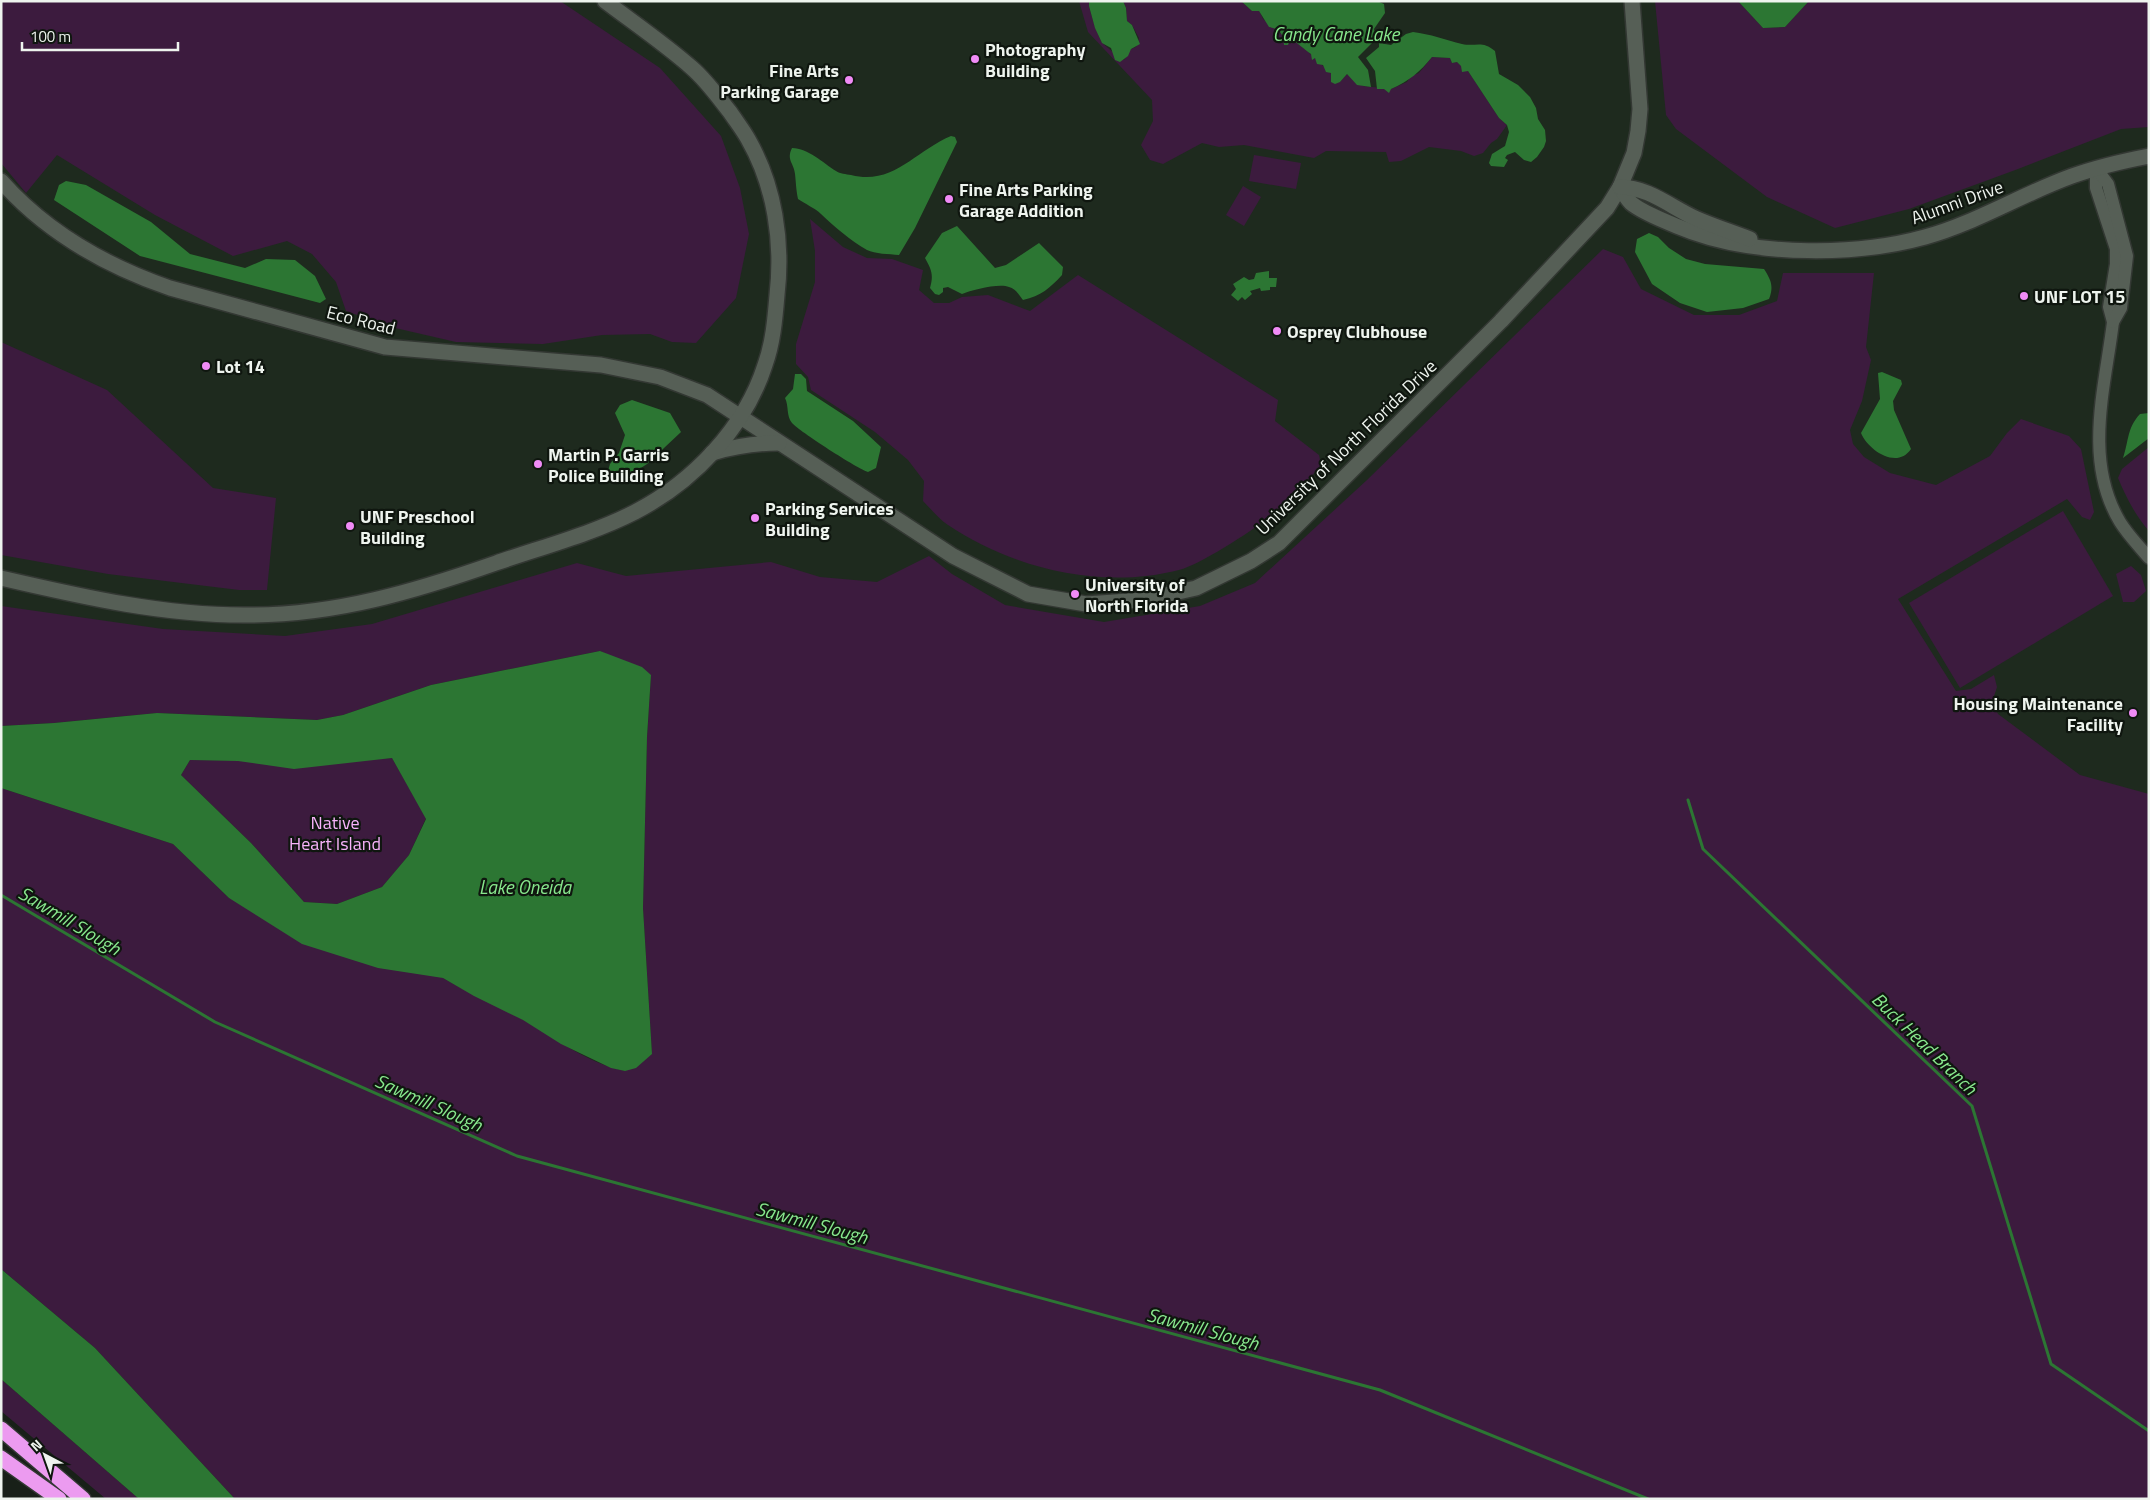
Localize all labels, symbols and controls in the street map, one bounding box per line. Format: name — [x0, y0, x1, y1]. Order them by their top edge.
water label: Candy Cane Lake — [1273, 19, 1400, 48]
scale bar — [22, 20, 179, 52]
text: 100 m — [30, 25, 71, 48]
place label: Photography Building — [985, 36, 1085, 84]
marker: Photography Building — [969, 53, 981, 65]
place label: Fine Arts Parking Garage — [720, 57, 839, 105]
marker: Fine Arts Parking Garage — [843, 74, 855, 86]
street label: Alumni Drive — [1907, 173, 2007, 231]
place label: Fine Arts Parking Garage Addition — [959, 176, 1093, 224]
marker: Fine Arts Parking Garage Addition — [943, 193, 955, 205]
place label: UNF LOT 15 — [2034, 283, 2125, 310]
marker: UNF LOT 15 — [2018, 290, 2030, 302]
street label: Eco Road — [324, 298, 398, 342]
place label: Osprey Clubhouse — [1287, 318, 1427, 345]
marker: Osprey Clubhouse — [1271, 325, 1283, 337]
place label: Lot 14 — [216, 353, 265, 380]
street label: University of North Florida Drive — [1249, 353, 1443, 541]
marker: Lot 14 — [200, 360, 212, 372]
place label: Martin P. Garris Police Building — [548, 441, 669, 489]
marker: Martin P. Garris Police Building — [532, 458, 544, 470]
place label: Parking Services Building — [765, 495, 894, 543]
place label: UNF Preschool Building — [360, 503, 475, 551]
marker: Parking Services Building — [749, 512, 761, 524]
marker: UNF Preschool Building — [344, 520, 356, 532]
place label: University of North Florida — [1085, 571, 1189, 619]
marker: University of North Florida — [1069, 588, 1081, 600]
place label: Housing Maintenance Facility — [1954, 690, 2123, 738]
marker: Housing Maintenance Facility — [2127, 707, 2139, 719]
park label: Native Heart Island — [289, 809, 381, 857]
water label: Lake Oneida — [479, 872, 572, 901]
water label: Sawmill Slough — [13, 878, 127, 962]
water label: Buck Head Branch — [1866, 985, 1985, 1101]
water label: Sawmill Slough — [371, 1065, 488, 1139]
water label: Sawmill Slough — [753, 1193, 872, 1251]
water label: Sawmill Slough — [1144, 1299, 1263, 1357]
north arrow — [20, 1430, 70, 1480]
text: N — [26, 1434, 47, 1456]

